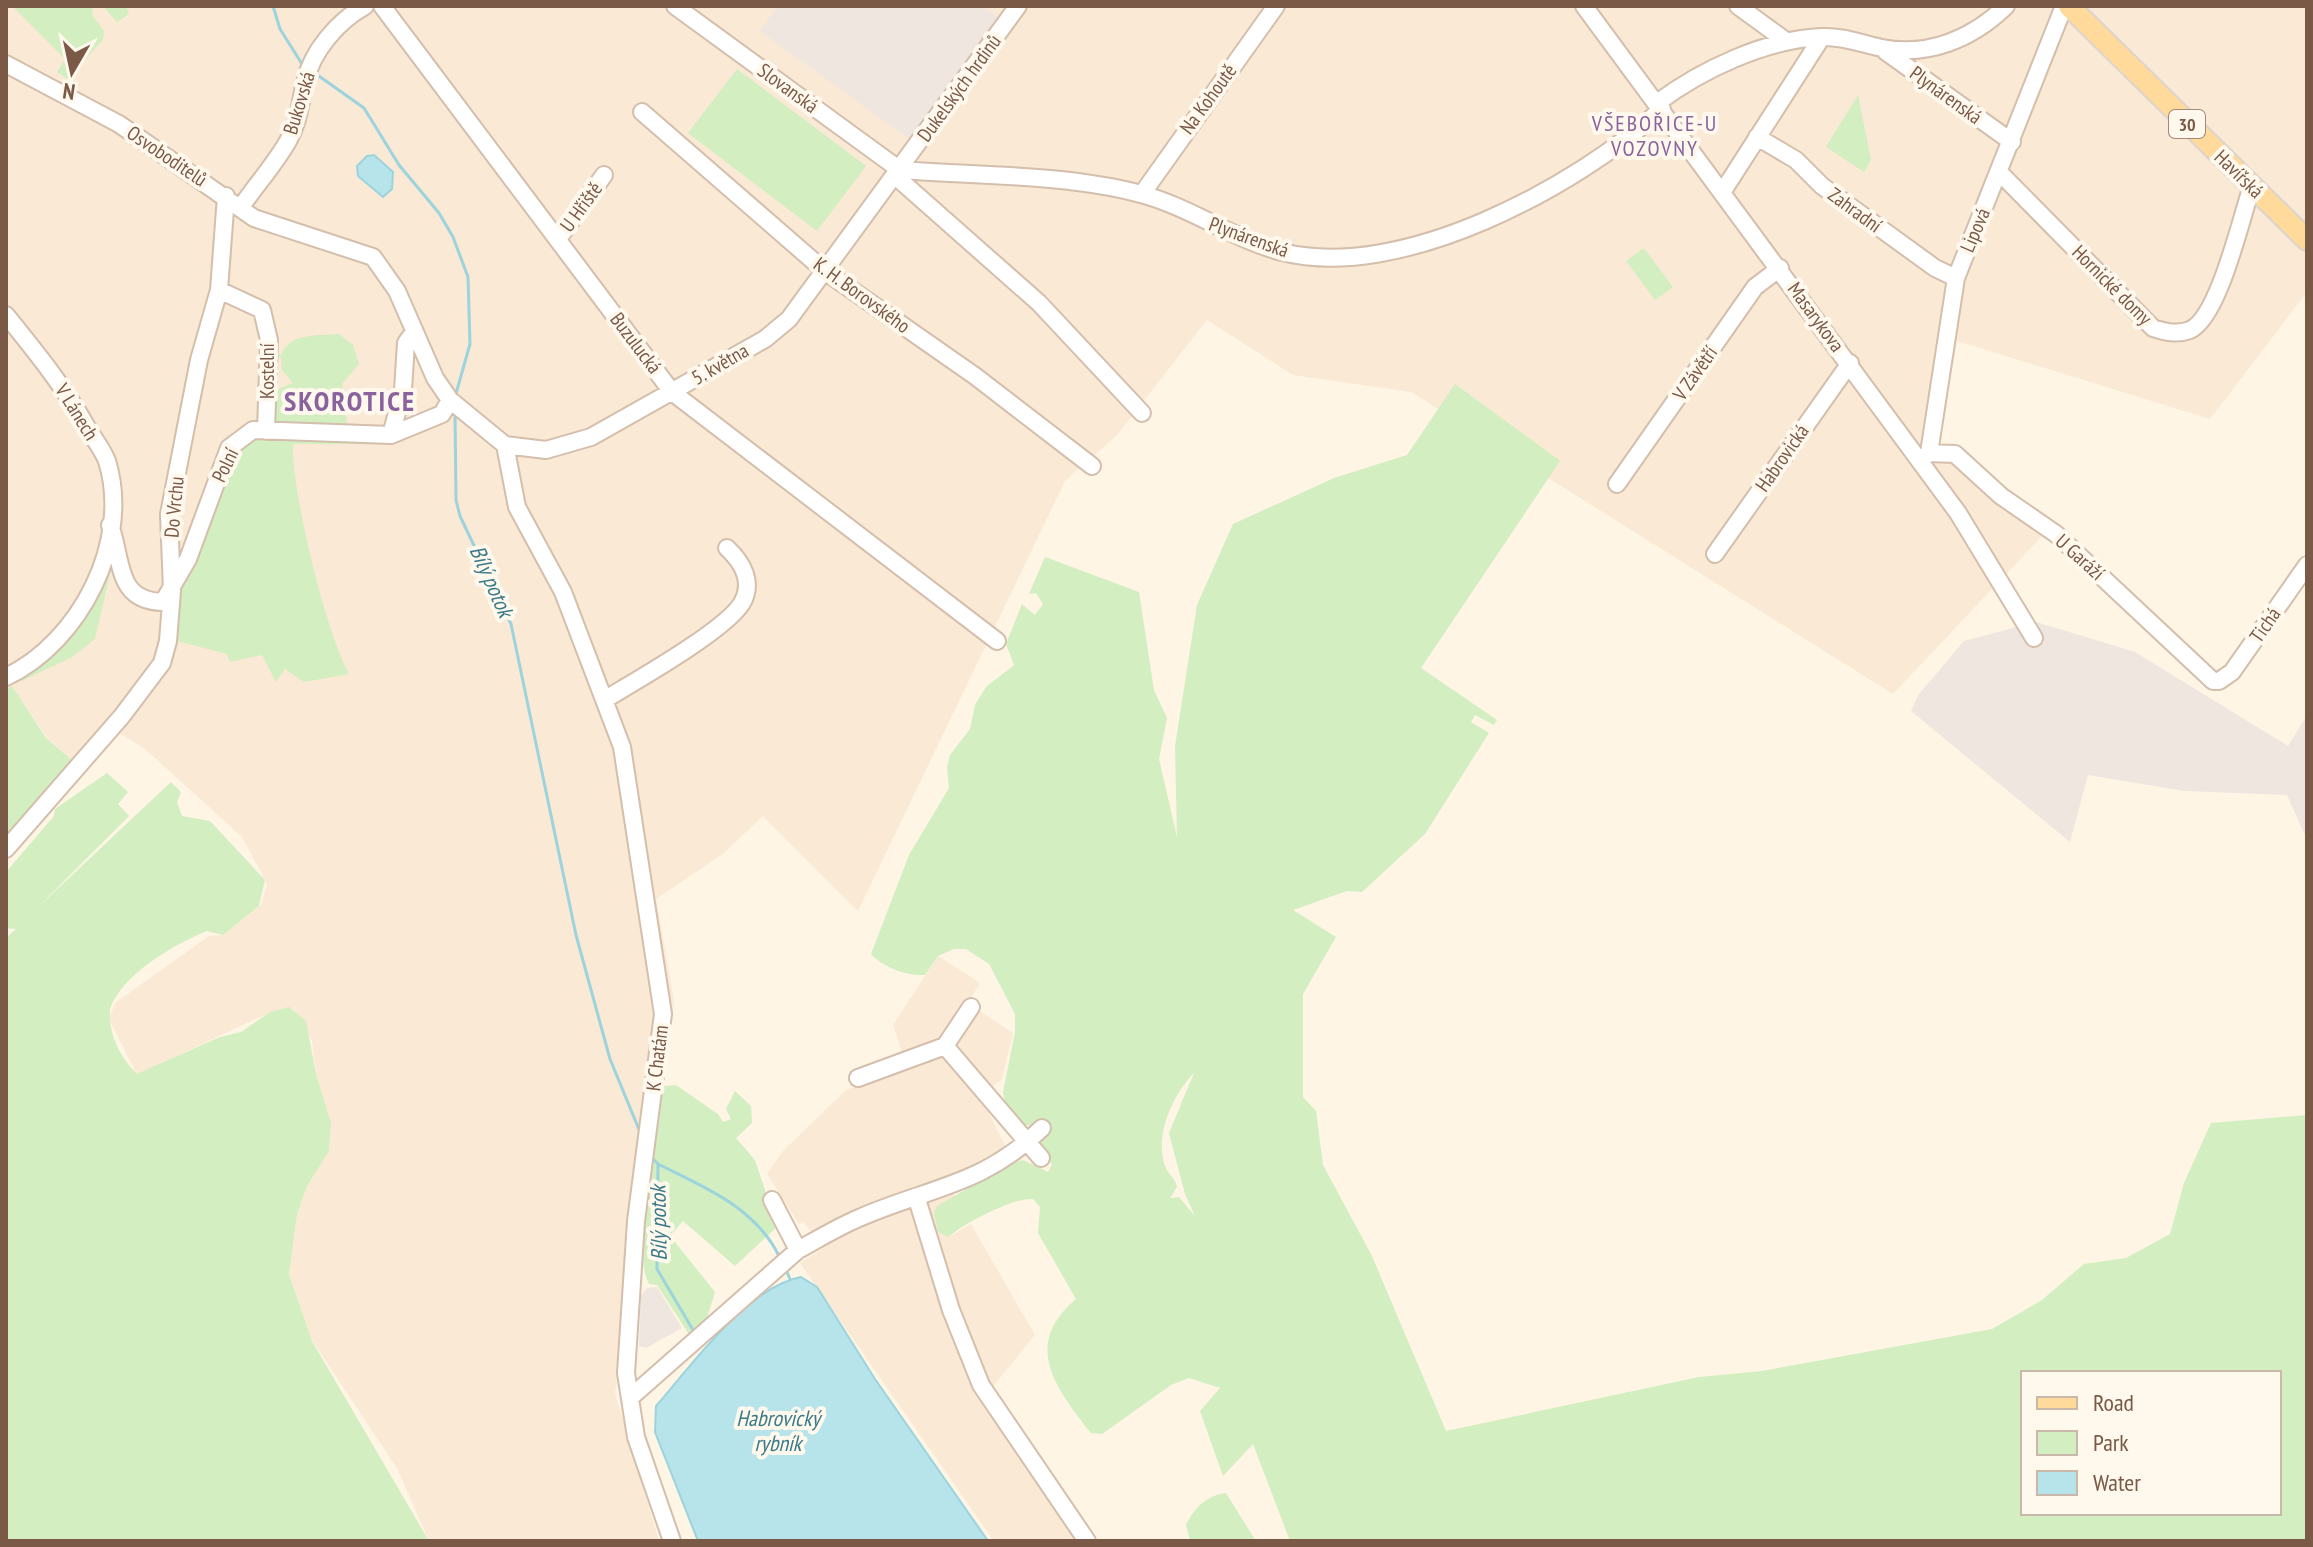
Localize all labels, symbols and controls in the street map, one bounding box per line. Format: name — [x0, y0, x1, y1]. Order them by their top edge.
street label: Dukelských hrdinů — [911, 29, 1007, 147]
north arrow — [32, 32, 112, 112]
street label: Slovanská — [753, 57, 823, 119]
street label: Na Kohoutě — [1174, 59, 1242, 139]
street label: Plynárenská — [1905, 60, 1987, 130]
street label: Bukovská — [277, 68, 321, 138]
text: N — [61, 77, 77, 107]
district label: VŠEBOŘICE-U VOZOVNY — [1591, 109, 1718, 162]
road number: 30 — [2169, 110, 2205, 138]
street label: Osvoboditelů — [122, 120, 212, 192]
street label: Havířská — [2209, 144, 2269, 204]
street label: U Hřiště — [554, 177, 608, 237]
street label: Zahradní — [1823, 182, 1888, 239]
street label: Lipová — [1954, 204, 1996, 256]
street label: Plynárenská — [1206, 211, 1292, 263]
street label: Hornické domy — [2066, 239, 2158, 331]
street label: K. H. Borovského — [809, 251, 915, 339]
street label: Masarykova — [1782, 277, 1850, 357]
street label: Buzulucká — [604, 307, 668, 379]
street label: 5. května — [687, 337, 753, 391]
street label: V Závětří — [1666, 340, 1723, 406]
street label: Kostelní — [254, 342, 280, 399]
street label: V Lánech — [49, 378, 104, 445]
district label: SKOROTICE — [284, 382, 416, 419]
street label: Habrovická — [1749, 419, 1815, 497]
street label: Polní — [206, 443, 245, 486]
street label: Do Vrchu — [158, 475, 190, 539]
street label: U Garáží — [2050, 528, 2111, 586]
water label: Bílý potok — [464, 541, 521, 623]
street label: Tichá — [2244, 602, 2286, 648]
street label: K Chatám — [640, 1024, 674, 1092]
water label: Bílý potok — [643, 1183, 673, 1261]
legend — [2021, 1371, 2281, 1515]
text: Road — [2093, 1387, 2134, 1418]
water label: Habrovický rybník — [736, 1404, 822, 1457]
text: Park — [2093, 1427, 2129, 1458]
text: Water — [2093, 1467, 2141, 1498]

